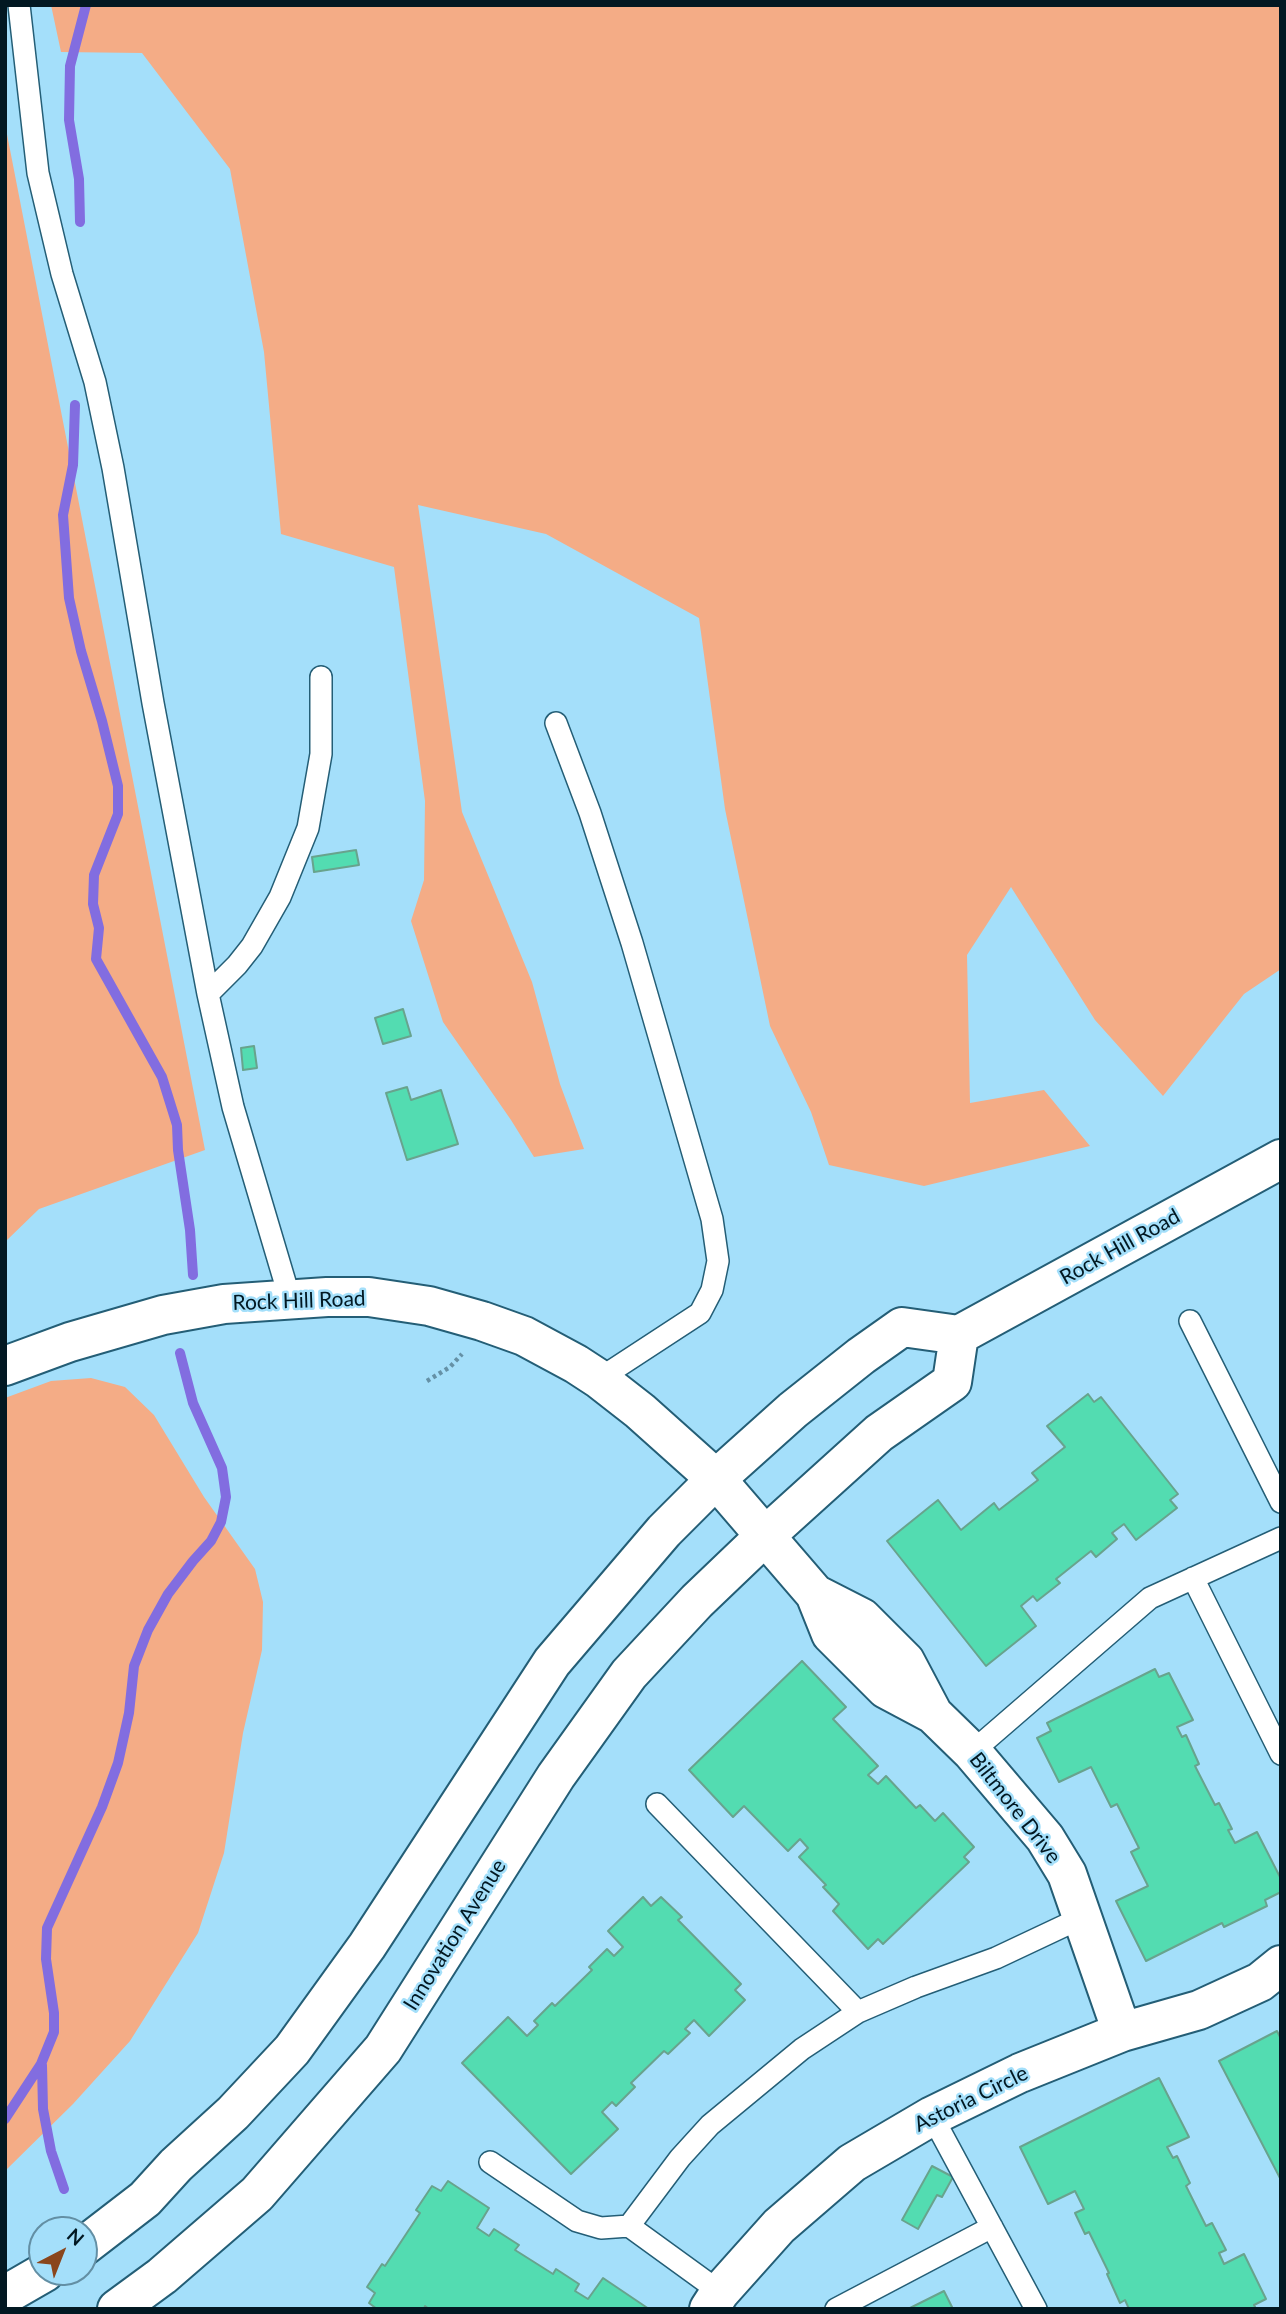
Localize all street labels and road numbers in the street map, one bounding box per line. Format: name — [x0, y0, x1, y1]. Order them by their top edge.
street label: Rock Hill Road — [1056, 1204, 1184, 1290]
street label: Rock Hill Road — [232, 1286, 366, 1316]
street label: Biltmore Drive — [964, 1748, 1066, 1868]
street label: Innovation Avenue — [398, 1855, 512, 2015]
street label: Astoria Circle — [910, 2061, 1032, 2137]

